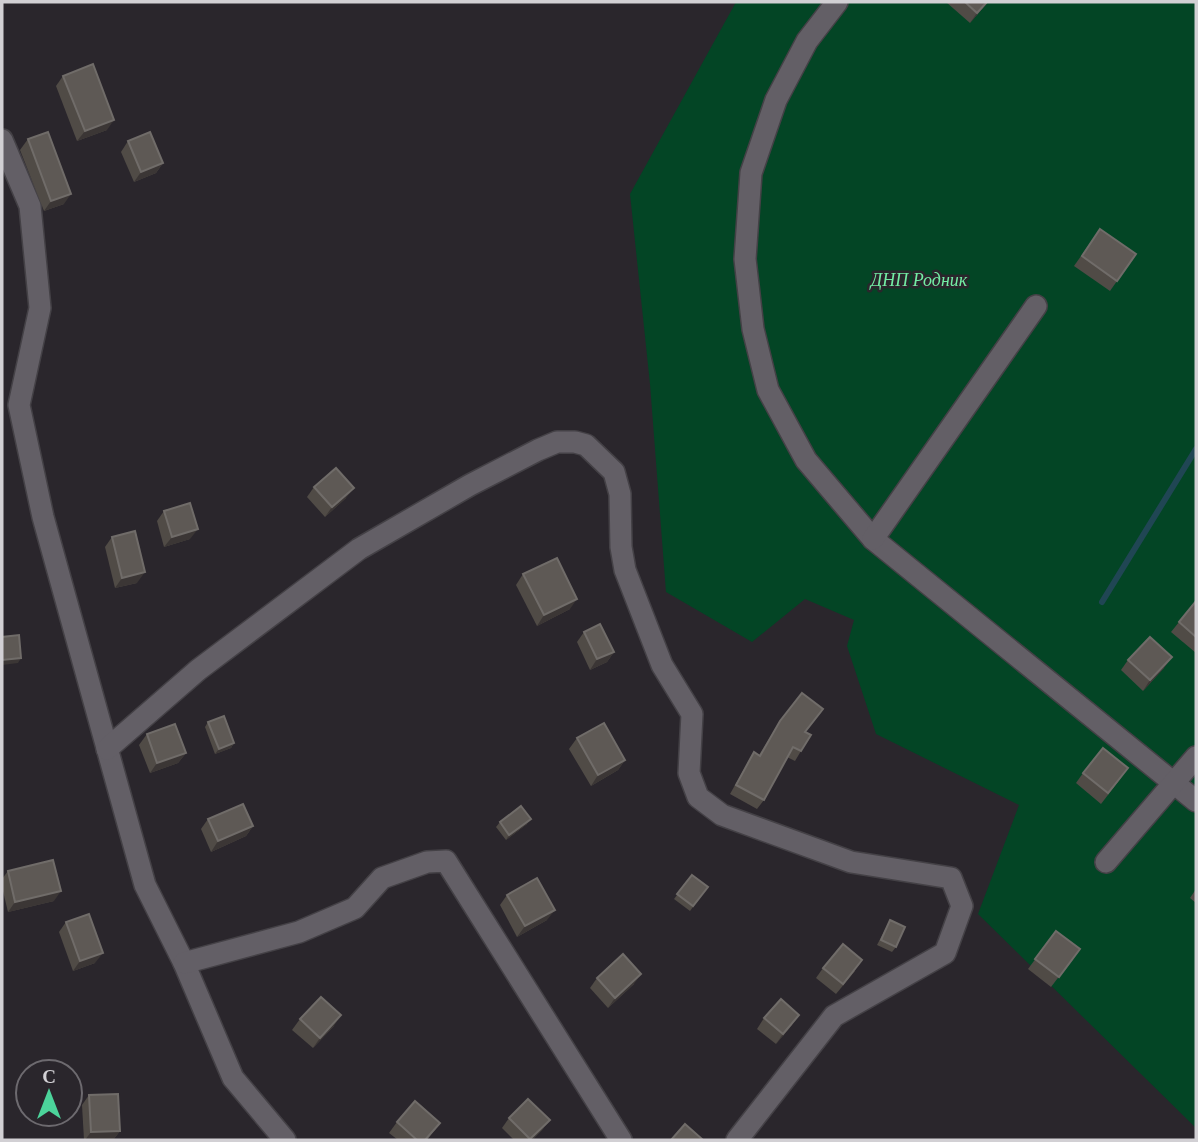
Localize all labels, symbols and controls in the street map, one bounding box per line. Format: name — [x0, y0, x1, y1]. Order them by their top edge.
park label: ДНП Родник — [869, 270, 968, 290]
north arrow — [14, 1058, 84, 1128]
text: С — [42, 1066, 56, 1087]

